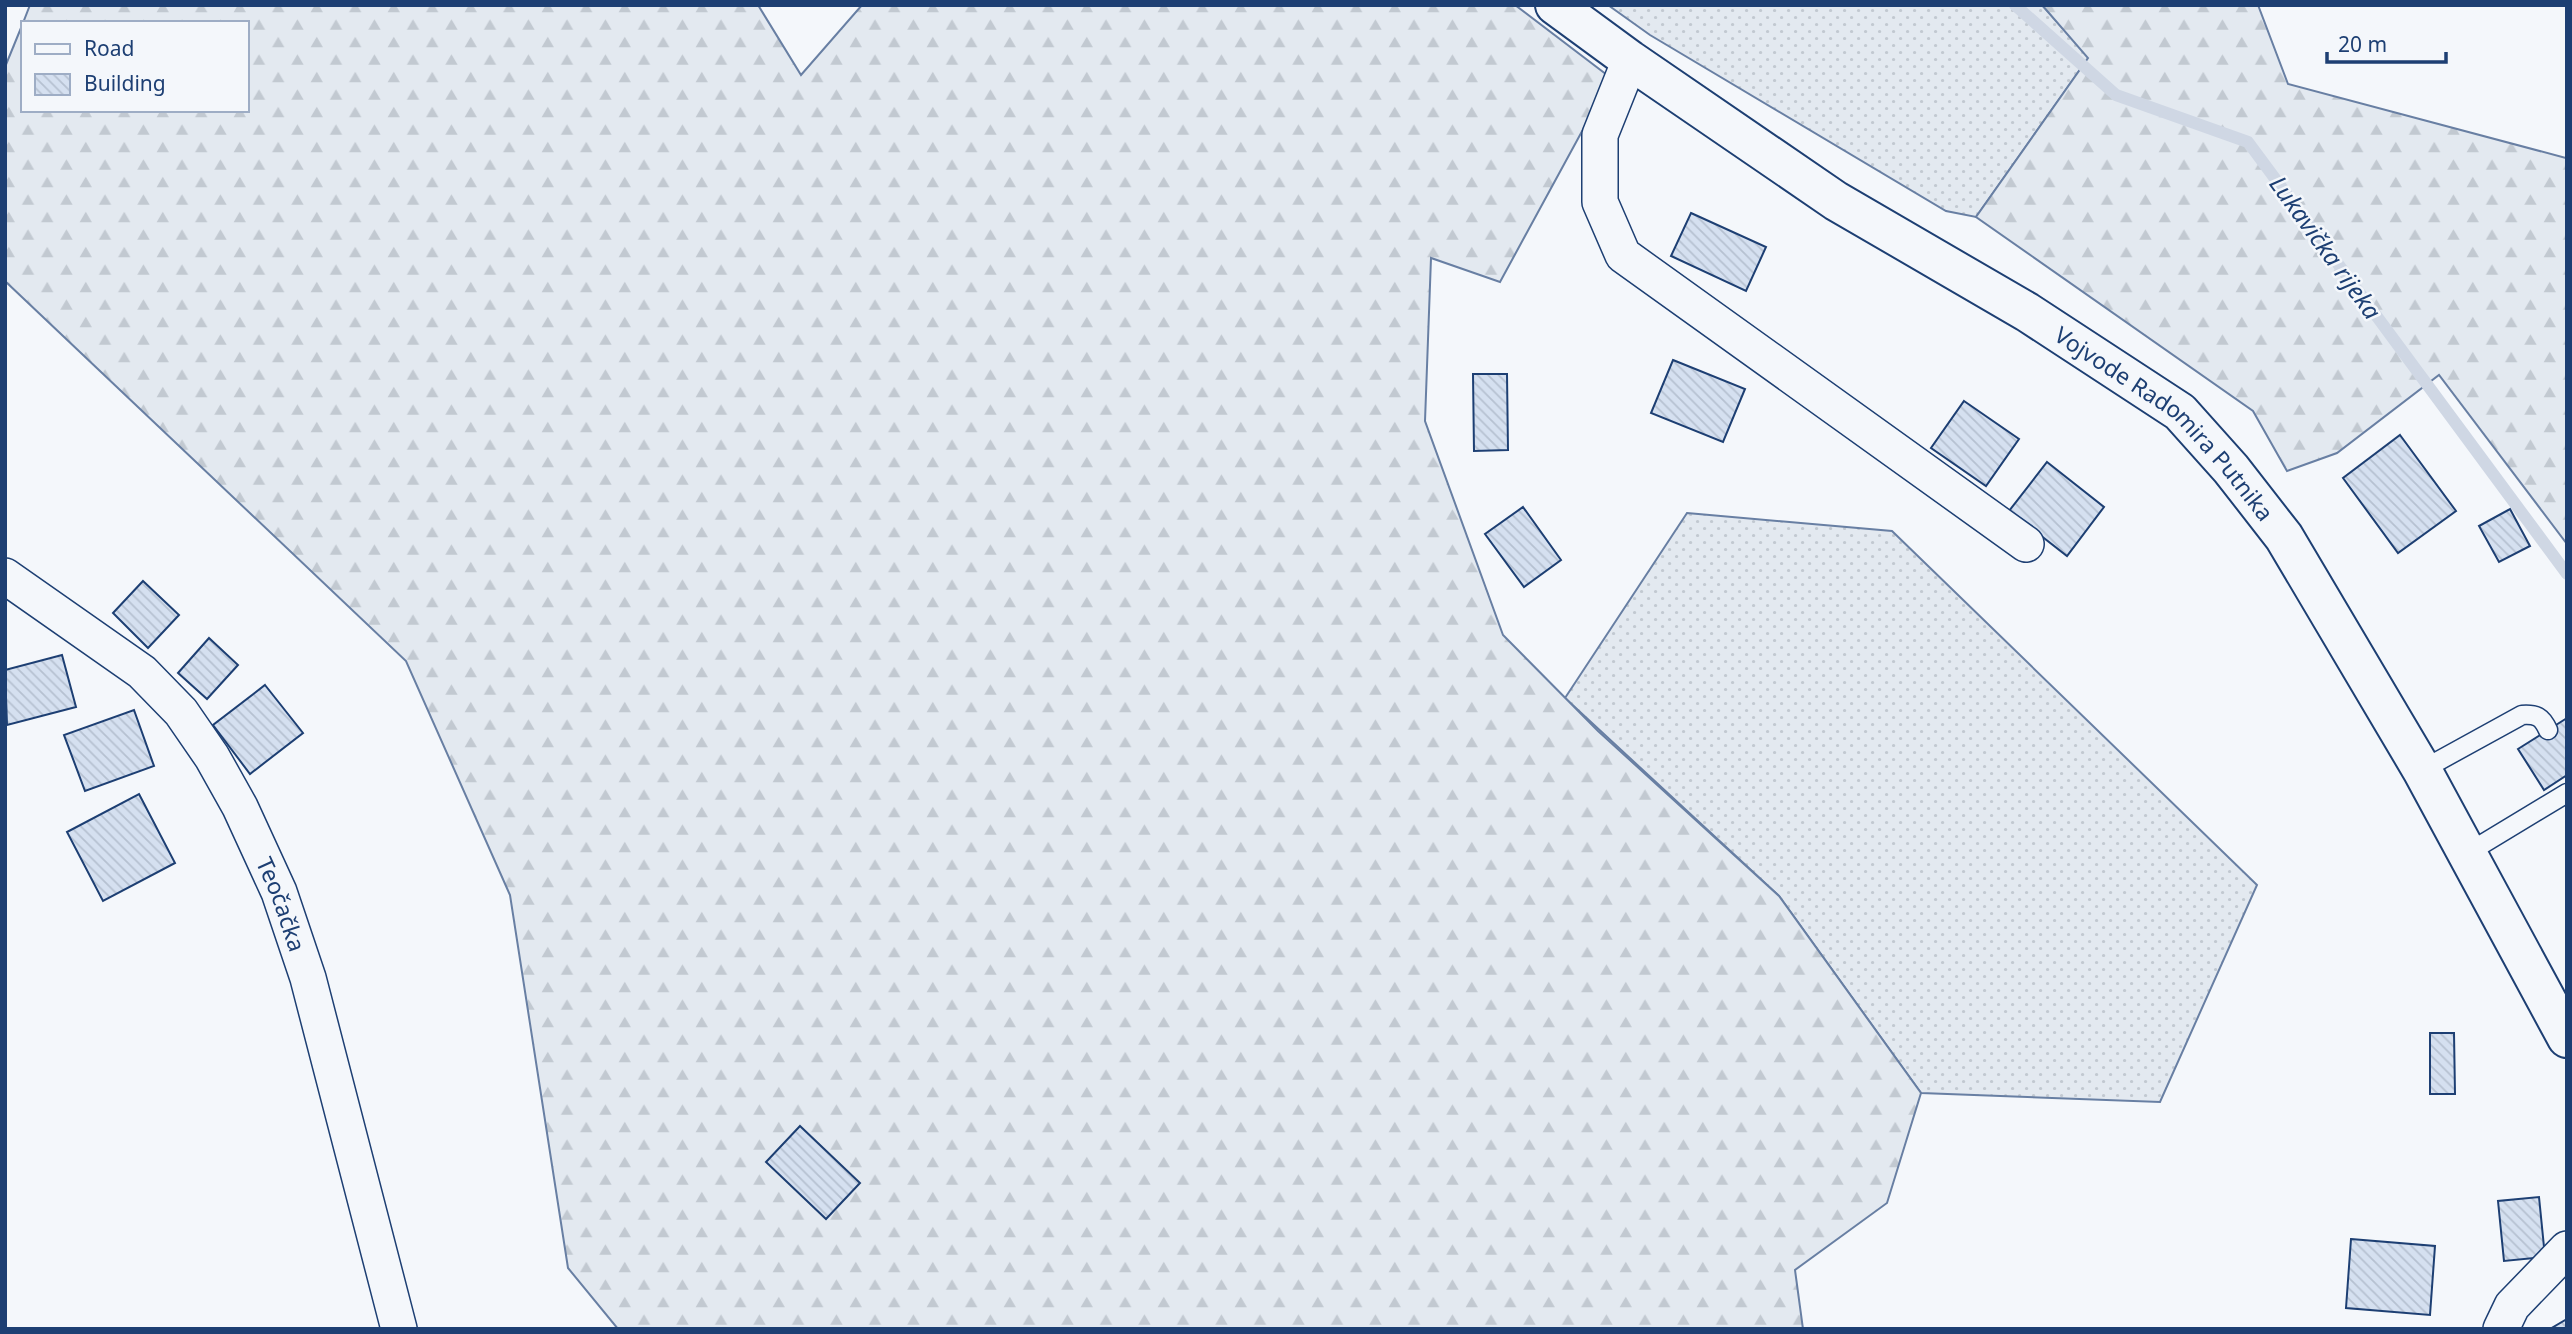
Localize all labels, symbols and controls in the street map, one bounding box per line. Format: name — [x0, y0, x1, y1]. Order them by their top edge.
legend — [21, 21, 248, 112]
scale bar — [2327, 21, 2446, 65]
text: 20 m — [2338, 30, 2387, 58]
text: Road — [84, 34, 134, 62]
text: Building — [84, 69, 166, 97]
water label: Lukavička rijeka — [2263, 168, 2390, 326]
street label: Vojvode Radomira Putnika — [2049, 318, 2281, 527]
street label: Teočačka — [249, 852, 314, 955]

